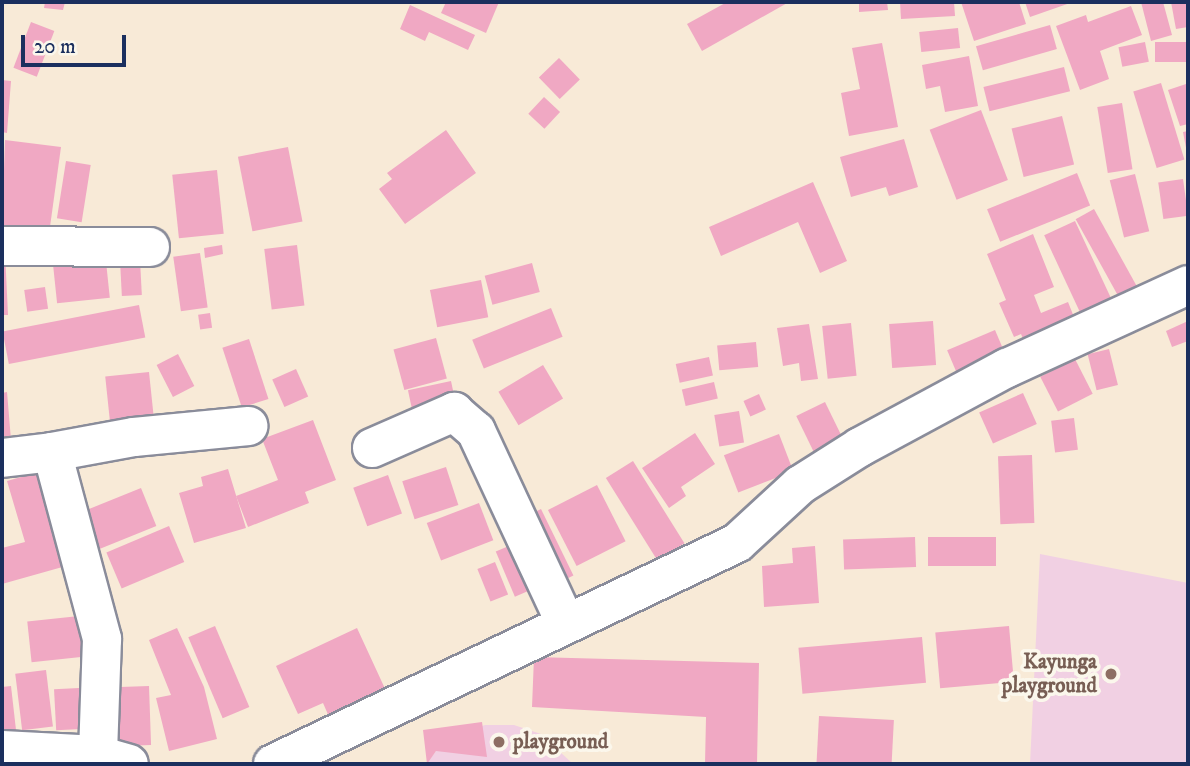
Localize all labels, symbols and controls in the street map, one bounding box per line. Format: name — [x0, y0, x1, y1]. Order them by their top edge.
scale bar — [24, 21, 130, 65]
text: 20 m — [34, 34, 76, 60]
place label: Kayunga playground — [1002, 649, 1097, 699]
marker: Kayunga playground — [1103, 666, 1119, 682]
place label: playground — [513, 729, 608, 755]
marker: playground — [491, 734, 507, 750]

